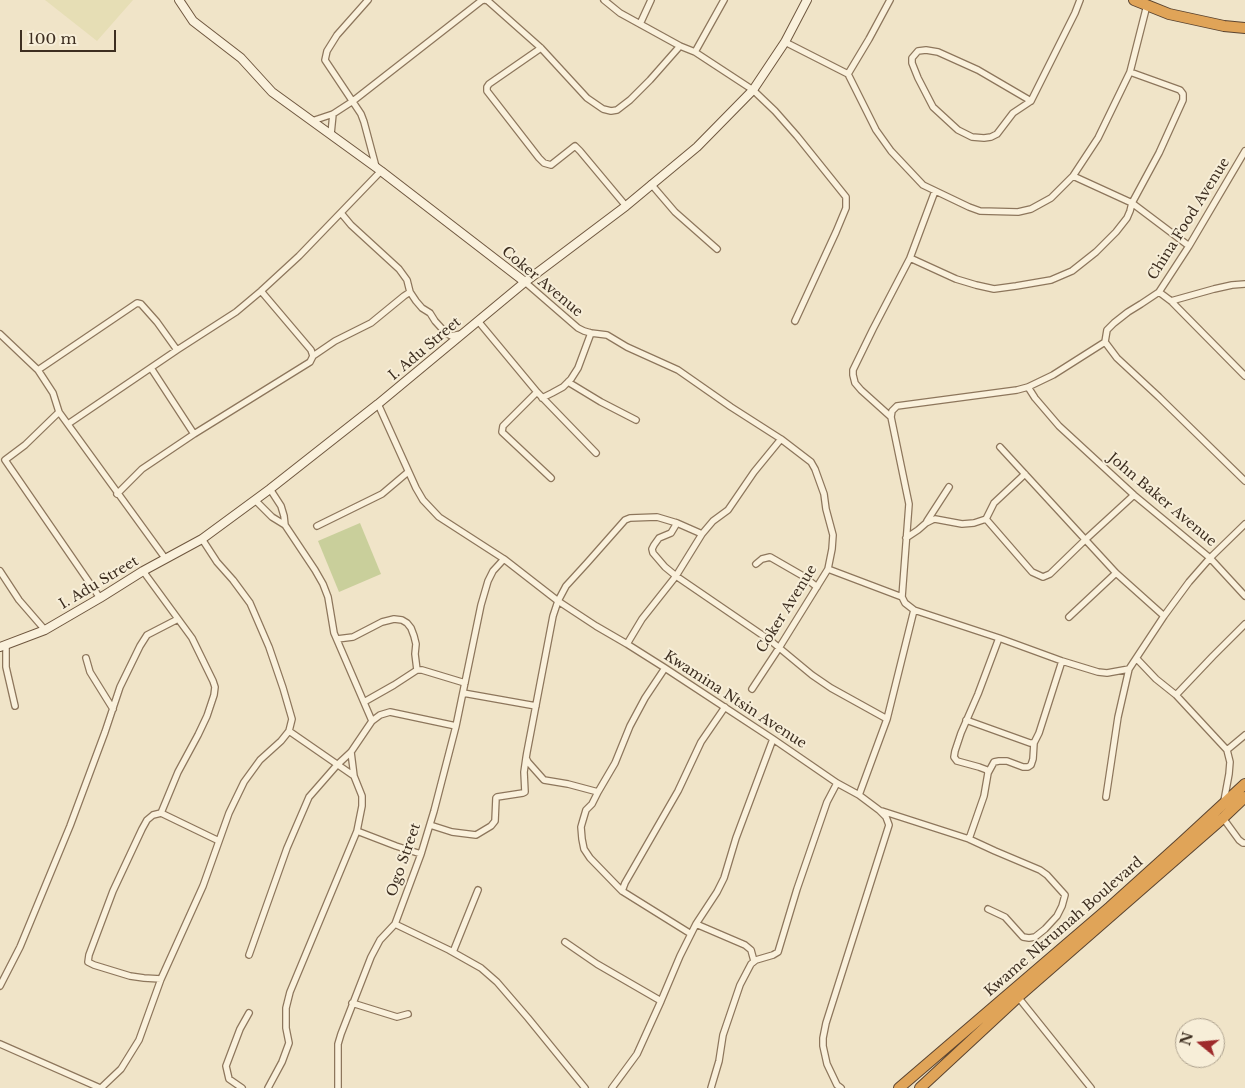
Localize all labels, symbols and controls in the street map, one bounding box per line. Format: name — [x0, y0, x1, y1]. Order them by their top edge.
scale bar — [22, 20, 119, 52]
text: 100 m — [28, 29, 77, 48]
street label: China Food Avenue — [1145, 155, 1233, 283]
street label: Coker Avenue — [498, 243, 586, 321]
street label: I. Adu Street — [385, 314, 465, 384]
street label: John Baker Avenue — [1104, 450, 1220, 550]
street label: I. Adu Street — [56, 553, 142, 613]
street label: Coker Avenue — [753, 562, 821, 656]
street label: Kwamina Ntsin Avenue — [661, 648, 809, 752]
street label: Ogo Street — [384, 821, 424, 899]
street label: Kwame Nkrumah Boulevard — [981, 854, 1147, 1000]
north arrow — [1175, 1018, 1225, 1068]
text: N — [1176, 1030, 1197, 1048]

